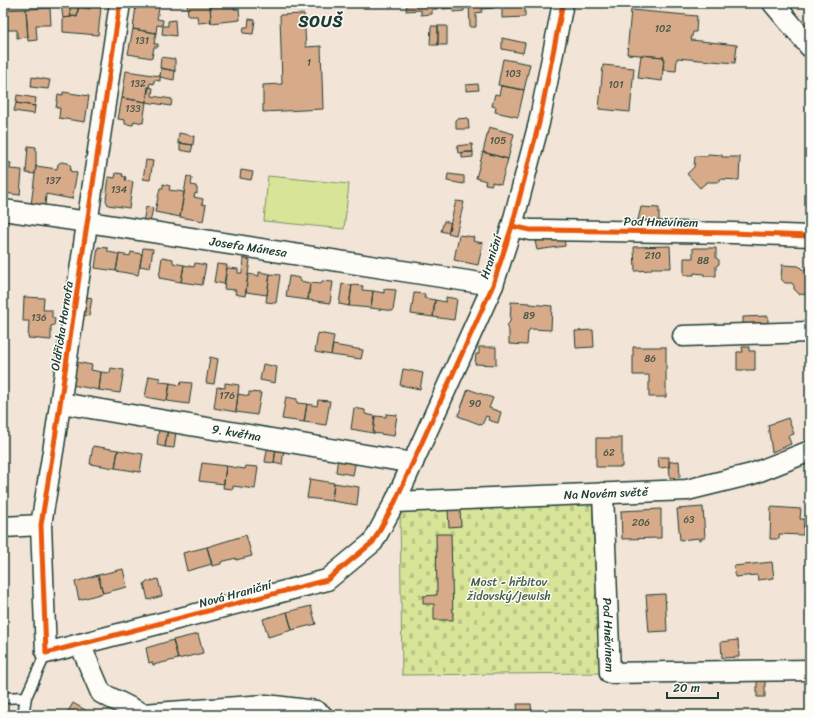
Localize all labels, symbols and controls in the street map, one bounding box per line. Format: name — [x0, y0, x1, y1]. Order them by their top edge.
district label: SOUŠ — [297, 7, 344, 36]
house number: 102 — [655, 20, 671, 38]
house number: 131 — [135, 32, 149, 50]
house number: 1 — [307, 54, 311, 72]
house number: 103 — [505, 65, 522, 83]
house number: 132 — [130, 75, 146, 93]
house number: 101 — [609, 76, 623, 94]
house number: 133 — [125, 100, 141, 118]
house number: 105 — [490, 132, 506, 150]
house number: 137 — [45, 172, 62, 190]
house number: 134 — [111, 181, 127, 199]
street label: Pod Hněvínem — [623, 210, 699, 234]
street label: Josefa Mánesa — [207, 230, 289, 264]
street label: Hraniční — [474, 231, 509, 282]
house number: 210 — [645, 247, 661, 265]
house number: 88 — [697, 252, 709, 270]
street label: Oldřicha Hornofa — [44, 279, 80, 372]
house number: 89 — [523, 307, 535, 325]
house number: 136 — [31, 309, 47, 327]
house number: 86 — [644, 350, 656, 368]
house number: 176 — [219, 387, 235, 405]
house number: 90 — [469, 395, 481, 413]
street label: 9. května — [210, 418, 263, 448]
house number: 62 — [603, 444, 615, 462]
street label: Na Novém světě — [563, 481, 649, 506]
house number: 63 — [683, 511, 695, 529]
house number: 206 — [632, 514, 650, 532]
park label: Most - hřbitov židovský/jewish — [466, 571, 551, 607]
street label: Nová Hraniční — [196, 573, 275, 614]
street label: Pod Hněvínem — [596, 597, 621, 673]
scale bar — [667, 674, 718, 700]
text: 20 m — [673, 677, 700, 699]

